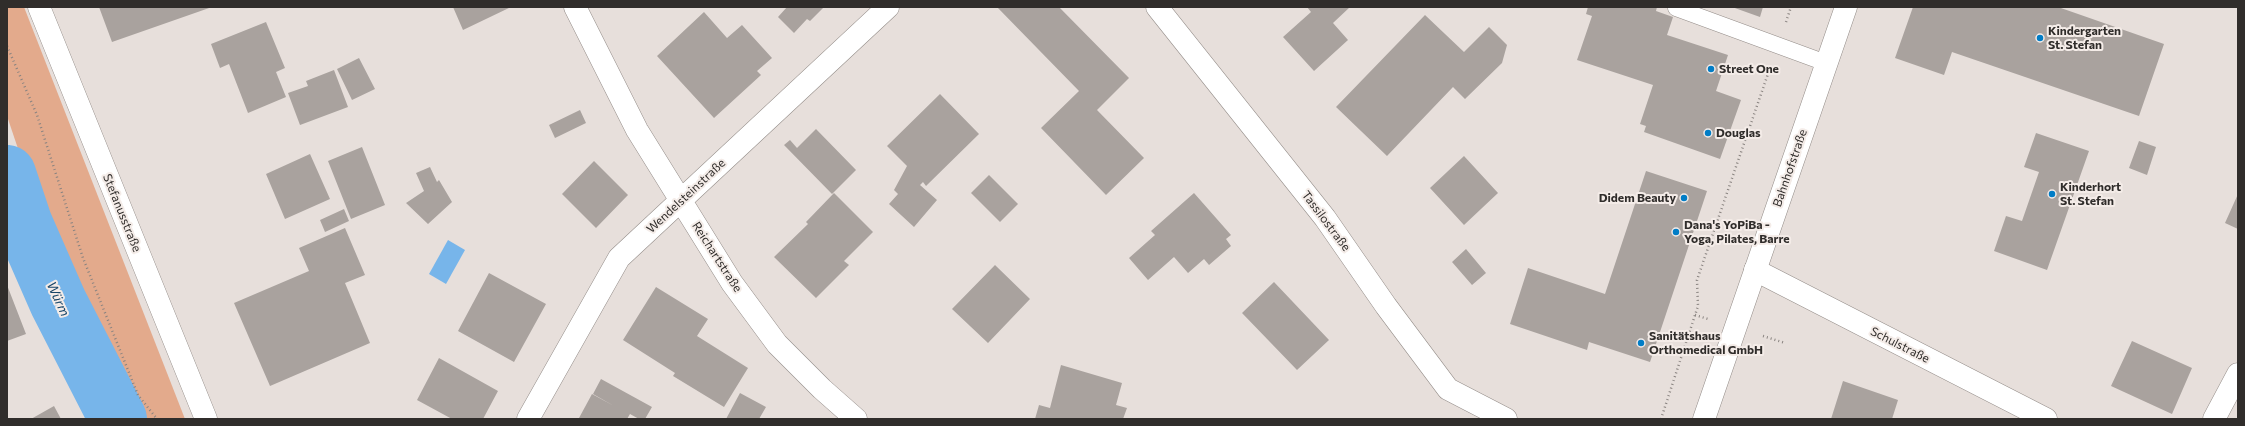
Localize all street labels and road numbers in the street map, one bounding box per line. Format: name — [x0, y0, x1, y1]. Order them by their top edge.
street label: Bahnhofstraße — [1770, 127, 1810, 209]
street label: Wendelsteinstraße — [644, 156, 728, 236]
street label: Stefanusstraße — [100, 172, 144, 254]
street label: Tassilostraße — [1299, 188, 1353, 254]
street label: Reichartstraße — [689, 219, 745, 295]
street label: Schulstraße — [1868, 324, 1932, 366]

